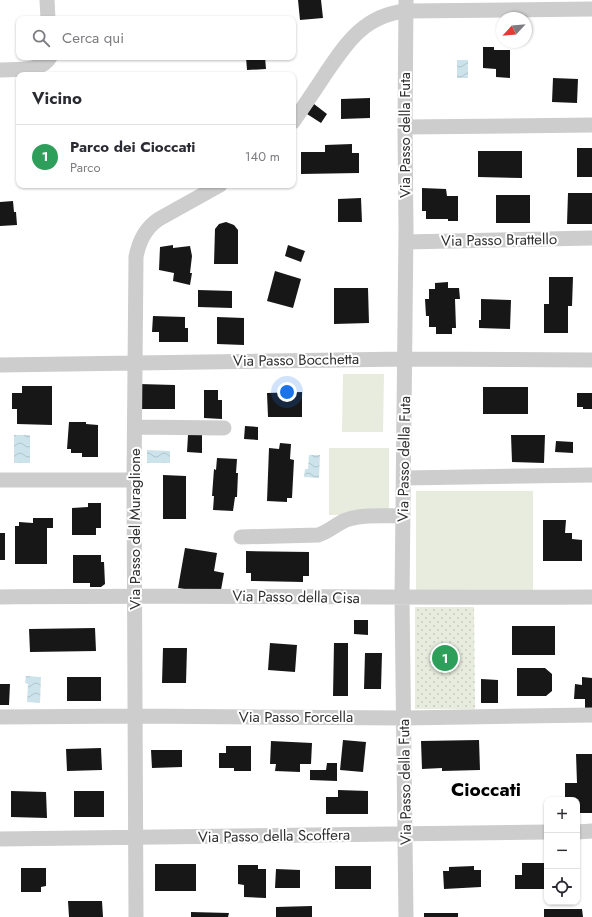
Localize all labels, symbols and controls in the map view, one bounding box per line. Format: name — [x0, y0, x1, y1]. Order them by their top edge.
north arrow — [496, 12, 532, 48]
search box — [16, 16, 296, 60]
icon: search — [30, 27, 52, 49]
text: Cerca qui — [62, 27, 124, 49]
street label: Via Passo della Futa — [394, 72, 416, 198]
text: Vicino — [32, 86, 82, 110]
text: Parco dei Cioccati — [70, 136, 196, 158]
text: 1 — [42, 147, 48, 166]
text: 140 m — [245, 147, 280, 166]
text: Parco — [70, 158, 101, 177]
street label: Via Passo Brattello — [441, 228, 557, 252]
street label: Via Passo Bocchetta — [233, 348, 359, 372]
your location — [277, 382, 297, 402]
street label: Via Passo della Futa — [392, 396, 416, 522]
street label: Via Passo del Muraglione — [124, 448, 146, 610]
street label: Via Passo della Cisa — [232, 585, 360, 609]
pin: 1 — [432, 643, 458, 673]
street label: Via Passo Forcella — [239, 706, 353, 728]
street label: Via Passo della Futa — [393, 719, 417, 845]
district label: Cioccati — [451, 776, 521, 803]
map controls — [544, 797, 580, 905]
button: + — [544, 797, 580, 833]
street label: Via Passo della Scoffera — [198, 824, 350, 848]
button: − — [544, 833, 580, 869]
button: locate — [544, 869, 580, 905]

